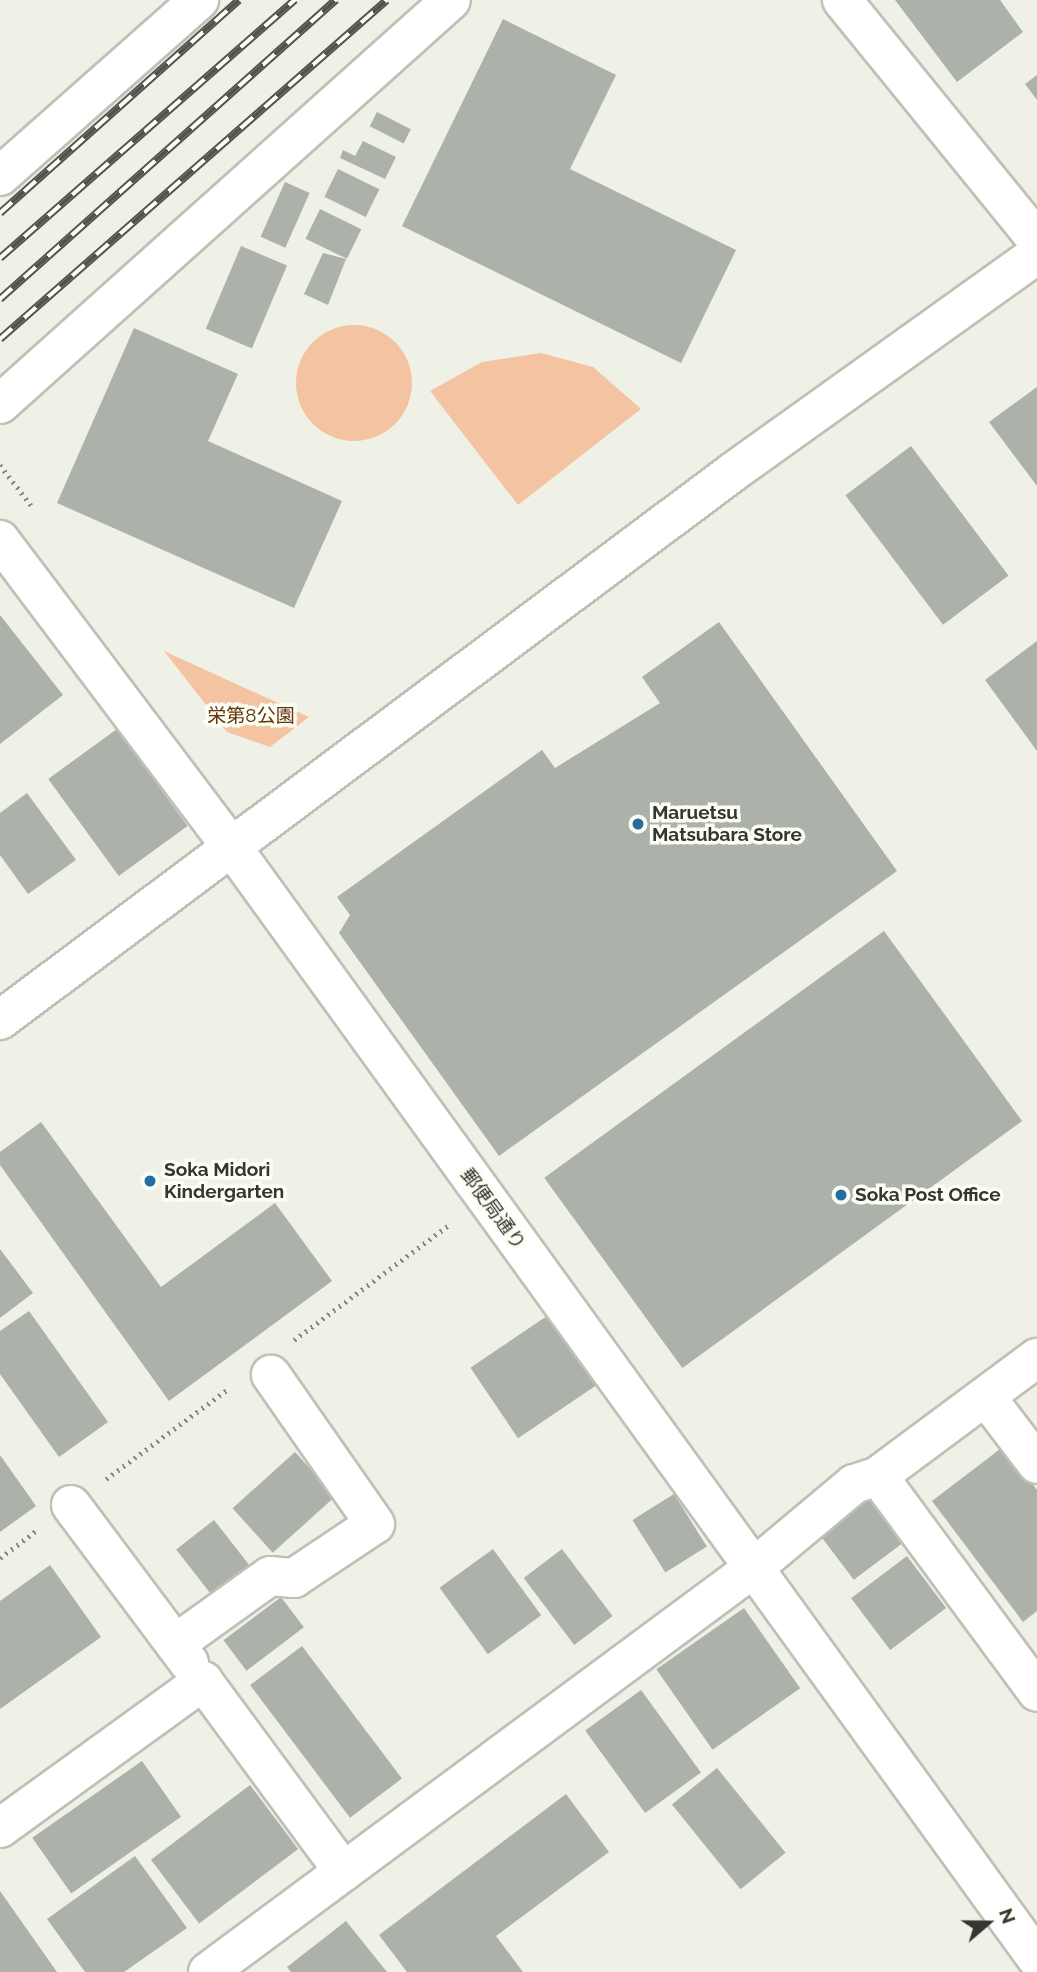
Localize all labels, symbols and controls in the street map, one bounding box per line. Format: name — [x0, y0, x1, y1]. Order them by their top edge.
park label: 栄第8公園 — [207, 705, 295, 727]
place label: Maruetsu Matsubara Store — [652, 802, 802, 846]
marker: Maruetsu Matsubara Store — [630, 816, 646, 832]
place label: Soka Midori Kindergarten — [164, 1159, 284, 1203]
street label: 郵便局通り — [456, 1164, 530, 1254]
marker: Soka Midori Kindergarten — [142, 1173, 158, 1189]
place label: Soka Post Office — [855, 1184, 1001, 1206]
marker: Soka Post Office — [833, 1187, 849, 1203]
north arrow — [953, 1888, 1023, 1958]
text: N — [995, 1905, 1021, 1926]

